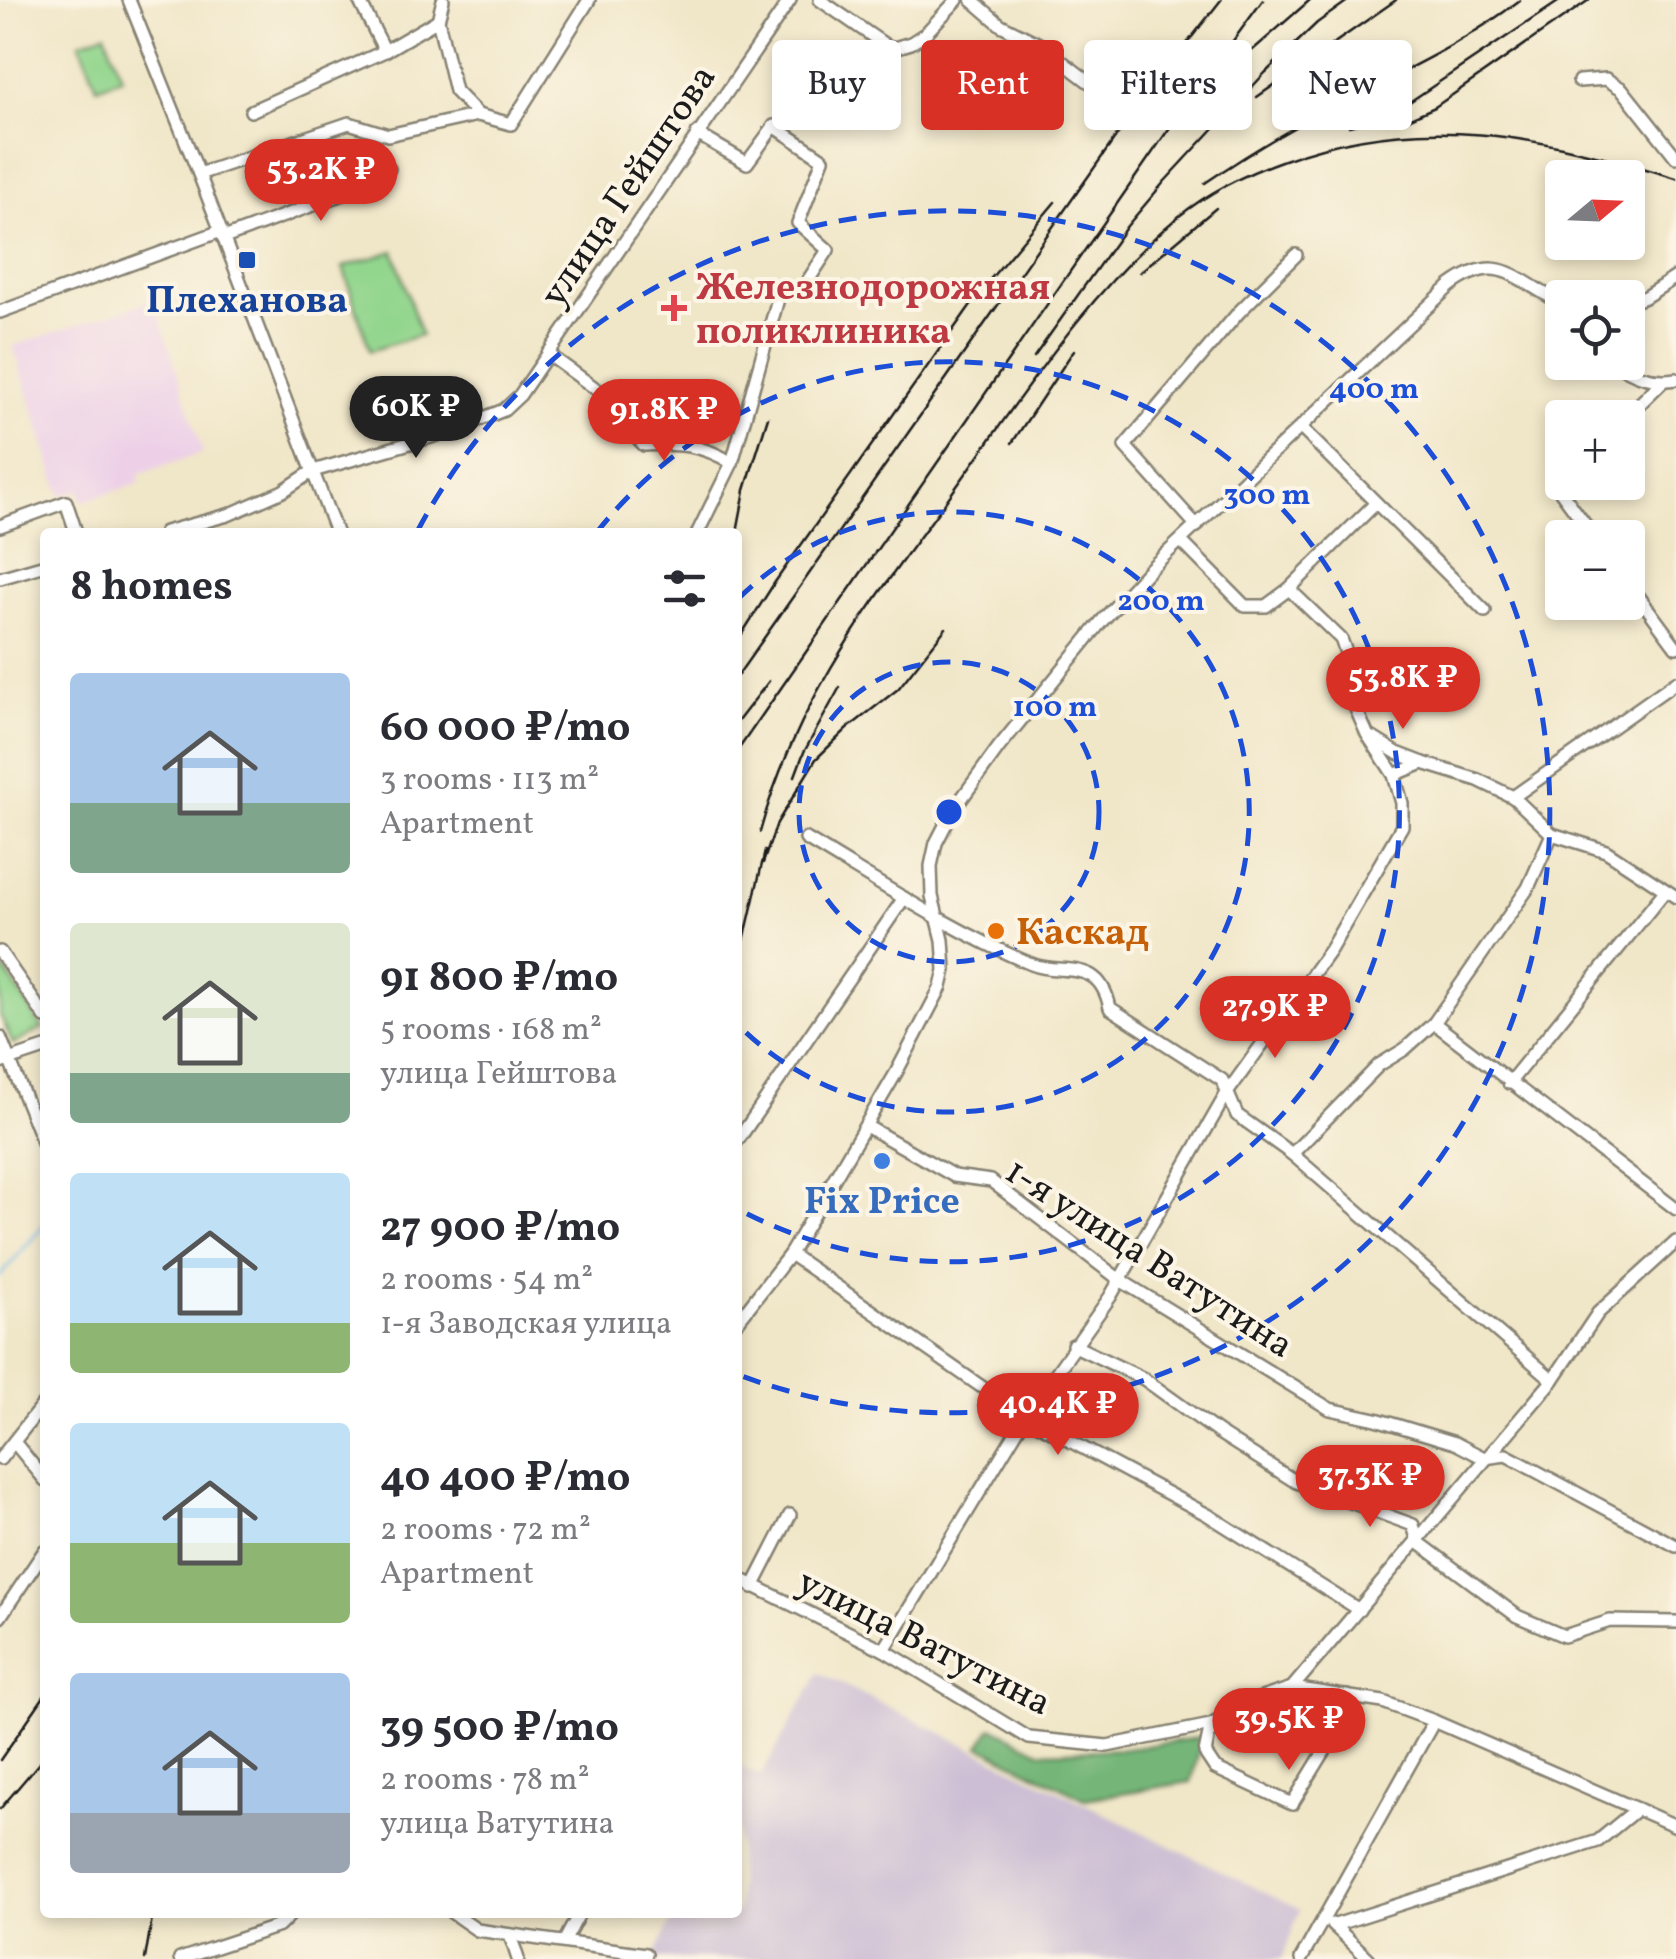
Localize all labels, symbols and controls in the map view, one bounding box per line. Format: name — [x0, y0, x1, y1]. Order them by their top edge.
chip: Buy — [772, 40, 901, 130]
chip: Rent — [921, 40, 1064, 130]
chip: Filters — [1084, 40, 1252, 130]
chip: New — [1272, 40, 1412, 130]
street label: улица Гейштова — [529, 55, 731, 319]
pin: 53.2K ₽ — [229, 139, 413, 224]
text: 53.2K ₽ — [267, 149, 375, 193]
north arrow — [1545, 160, 1645, 260]
map controls — [1545, 160, 1645, 620]
marker: Плеханова — [236, 249, 258, 271]
place label: Железнодорожная поликлиника — [696, 263, 1051, 360]
place label: Плеханова — [146, 276, 348, 329]
button: locate — [1545, 280, 1645, 380]
marker: Железнодорожная поликлиника — [661, 295, 687, 321]
text: 400 m — [1329, 369, 1419, 411]
pin: 60K ₽ — [346, 376, 486, 461]
pin: 91.8K ₽ — [572, 379, 756, 464]
text: 60K ₽ — [372, 386, 460, 430]
text: 91.8K ₽ — [610, 389, 718, 433]
button: + — [1545, 400, 1645, 500]
text: 300 m — [1223, 475, 1311, 517]
button: − — [1545, 520, 1645, 620]
text: 8 homes — [70, 559, 233, 618]
icon: filters — [657, 561, 712, 616]
text: 200 m — [1117, 581, 1205, 623]
pin: 53.8K ₽ — [1311, 647, 1495, 732]
text: 53.8K ₽ — [1348, 657, 1458, 701]
text: 100 m — [1013, 687, 1097, 729]
text: 60 000 ₽/mo — [380, 700, 631, 759]
icon: home — [150, 713, 270, 833]
text: 3 rooms · 113 m² — [380, 759, 599, 803]
centre of rings — [931, 794, 967, 830]
text: Apartment — [380, 803, 534, 847]
place label: Каскад — [1016, 908, 1149, 961]
marker: Каскад — [985, 920, 1007, 942]
text: 91 800 ₽/mo — [380, 950, 618, 1009]
icon: home — [150, 963, 270, 1083]
pin: 27.9K ₽ — [1183, 976, 1367, 1061]
text: 27.9K ₽ — [1222, 986, 1328, 1030]
text: 5 rooms · 168 m² — [380, 1009, 602, 1053]
text: улица Гейштова — [380, 1053, 618, 1097]
street label: 1-я улица Ватутина — [994, 1147, 1303, 1373]
marker: Fix Price — [871, 1150, 893, 1172]
place label: Fix Price — [804, 1177, 960, 1230]
text: 27 900 ₽/mo — [380, 1200, 620, 1259]
icon: home — [150, 1213, 270, 1333]
text: 2 rooms · 54 m² — [380, 1259, 593, 1303]
text: 1-я Заводская улица — [380, 1303, 672, 1347]
pin: 40.4K ₽ — [966, 1373, 1150, 1458]
text: 40.4K ₽ — [999, 1383, 1117, 1427]
pin: 37.3K ₽ — [1278, 1445, 1462, 1530]
text: 40 400 ₽/mo — [380, 1450, 630, 1509]
text: 37.3K ₽ — [1318, 1455, 1422, 1499]
icon: home — [150, 1463, 270, 1583]
text: 2 rooms · 72 m² — [380, 1509, 591, 1553]
text: Apartment — [380, 1553, 534, 1597]
street label: улица Ватутина — [787, 1557, 1059, 1731]
pin: 39.5K ₽ — [1197, 1688, 1381, 1773]
text: 39.5K ₽ — [1234, 1698, 1344, 1742]
text: 39 500 ₽/mo — [380, 1700, 619, 1759]
icon: home — [150, 1713, 270, 1833]
text: 2 rooms · 78 m² — [380, 1759, 590, 1803]
text: улица Ватутина — [380, 1803, 614, 1847]

